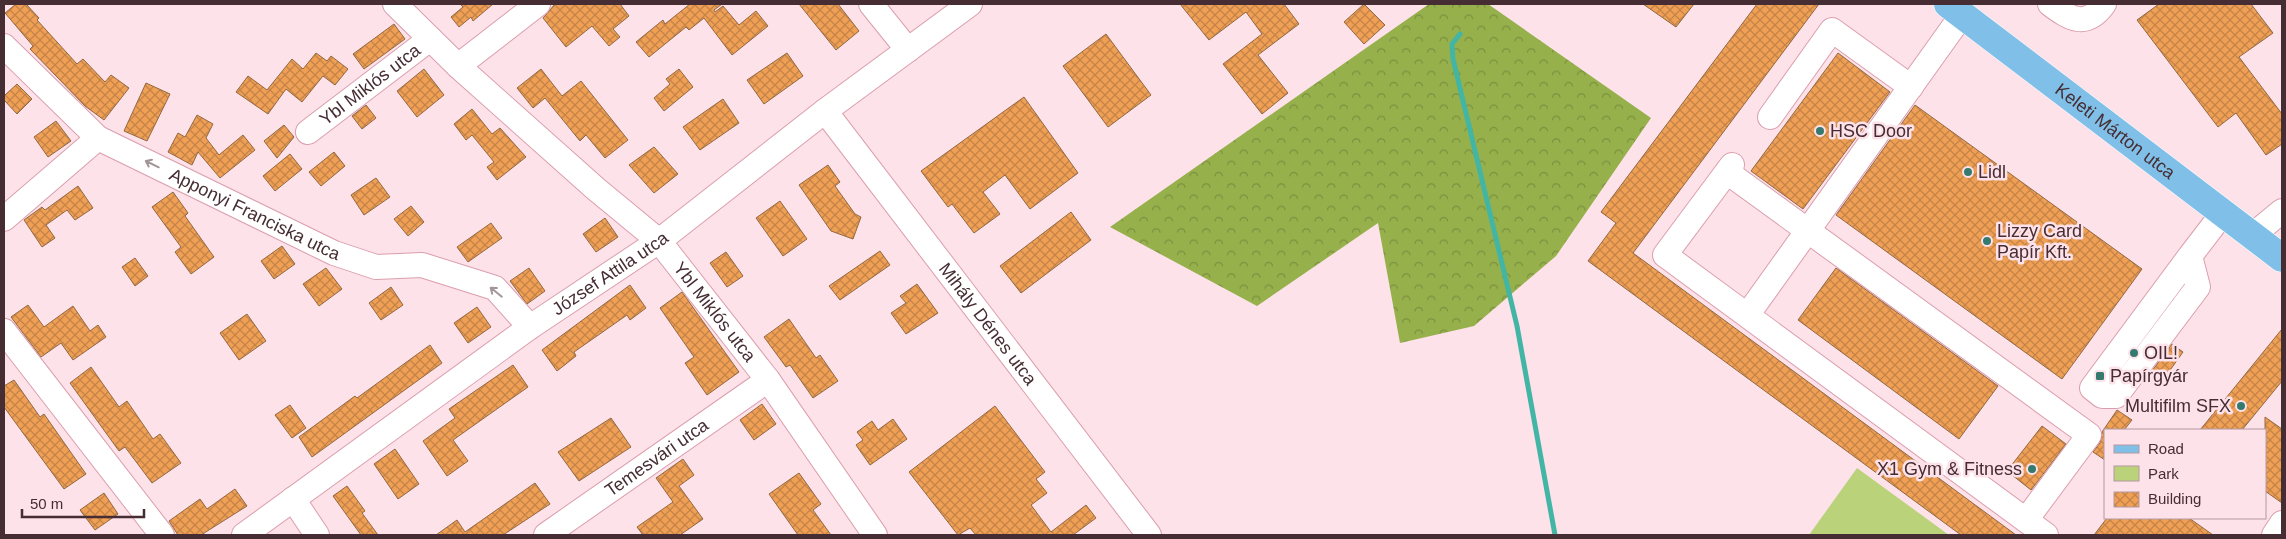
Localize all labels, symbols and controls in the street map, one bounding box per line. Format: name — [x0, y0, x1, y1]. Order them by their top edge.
street label: Ybl Miklós utca — [316, 39, 425, 129]
street label: Keleti Márton utca — [2051, 79, 2180, 184]
place label: HSC Door — [1830, 121, 1912, 141]
marker: HSC Door — [1814, 125, 1826, 137]
one-way arrow — [145, 159, 160, 169]
place label: Lidl — [1978, 162, 2006, 182]
street label: Apponyi Franciska utca — [166, 164, 343, 265]
marker: Lidl — [1962, 166, 1974, 178]
place label: Lizzy Card Papír Kft. — [1997, 221, 2082, 262]
street label: József Attila utca — [548, 227, 673, 319]
marker: Lizzy Card Papír Kft. — [1981, 235, 1993, 247]
street label: Ybl Miklós utca — [669, 258, 760, 366]
street label: Mihály Dénes utca — [935, 259, 1041, 390]
one-way arrow — [490, 286, 503, 297]
place label: OIL! — [2144, 343, 2178, 363]
marker: OIL! — [2128, 347, 2140, 359]
place label: Papírgyár — [2110, 366, 2188, 386]
marker: Papírgyár — [2094, 370, 2106, 382]
place label: Multifilm SFX — [2125, 396, 2231, 416]
marker: Multifilm SFX — [2235, 400, 2247, 412]
street label: Temesvári utca — [601, 414, 713, 501]
legend — [2104, 429, 2266, 519]
text: Road — [2148, 440, 2184, 457]
place label: X1 Gym & Fitness — [1877, 459, 2022, 479]
marker: X1 Gym & Fitness — [2026, 463, 2038, 475]
text: Park — [2148, 465, 2179, 482]
scale bar — [22, 486, 145, 518]
text: Building — [2148, 490, 2201, 507]
text: 50 m — [30, 495, 63, 512]

